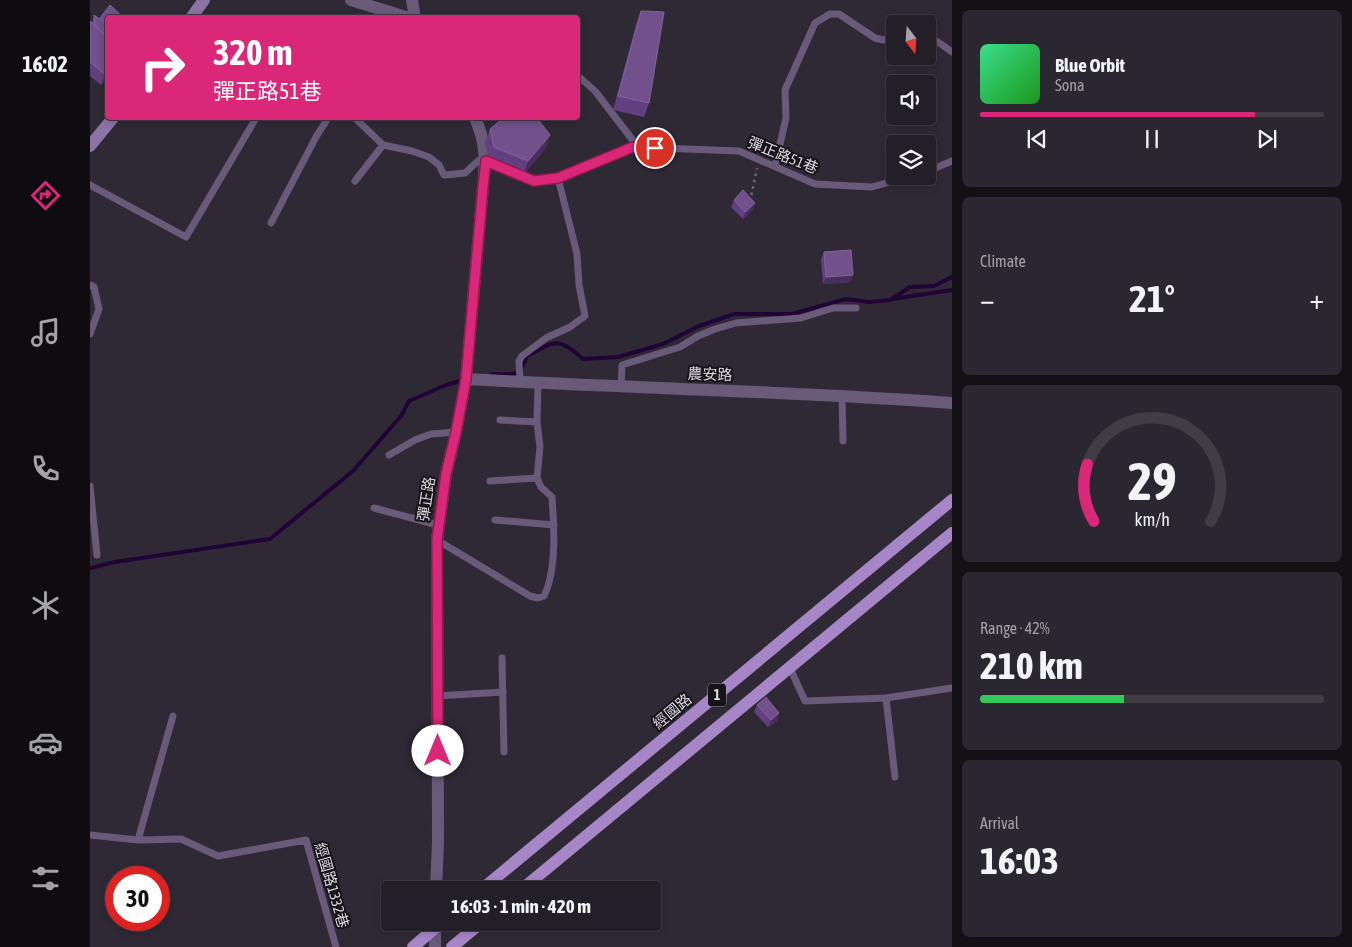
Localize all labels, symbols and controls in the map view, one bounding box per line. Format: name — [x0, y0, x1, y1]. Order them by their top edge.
north arrow — [886, 15, 936, 65]
map controls — [886, 15, 936, 185]
text: 320 m — [213, 32, 292, 72]
icon: right — [130, 35, 195, 100]
text: 16:02 — [22, 51, 68, 77]
text: Blue Orbit — [1055, 54, 1125, 76]
button: sound — [886, 75, 936, 125]
text: Sona — [1055, 76, 1084, 94]
text: 彈正路51巷 — [213, 78, 322, 104]
icon: previous — [1023, 125, 1051, 153]
icon: pause — [1138, 125, 1166, 153]
icon: next — [1253, 125, 1281, 153]
pin — [634, 127, 676, 169]
street label: 彈正路51巷 — [745, 133, 821, 177]
icon: arrive — [641, 134, 669, 162]
button: layers — [886, 135, 936, 185]
icon: directions — [28, 178, 63, 213]
text: Climate — [980, 252, 1026, 270]
text: 21° — [1129, 277, 1175, 320]
text: − — [980, 283, 995, 315]
text: + — [1309, 283, 1324, 315]
icon: music — [28, 315, 63, 350]
street label: 農安路 — [687, 365, 733, 383]
icon: phone — [28, 451, 63, 486]
text: 29 — [1128, 451, 1176, 511]
street label: 彈正路 — [414, 475, 438, 523]
text: km/h — [1134, 509, 1170, 530]
icon: climate — [28, 588, 63, 623]
text: Range · 42% — [980, 619, 1050, 637]
text: 210 km — [980, 644, 1083, 687]
road number: 1 — [708, 684, 726, 706]
street label: 經國路 — [649, 690, 695, 732]
position arrow — [411, 724, 463, 776]
icon: car — [28, 725, 63, 760]
text: Arrival — [980, 814, 1019, 832]
text: 16:03 — [980, 839, 1059, 882]
street label: 經國路1332巷 — [312, 840, 352, 930]
icon: filters — [28, 861, 63, 896]
speed limit sign: 30 — [105, 866, 170, 931]
text: 16:03 · 1 min · 420 m — [451, 895, 591, 917]

